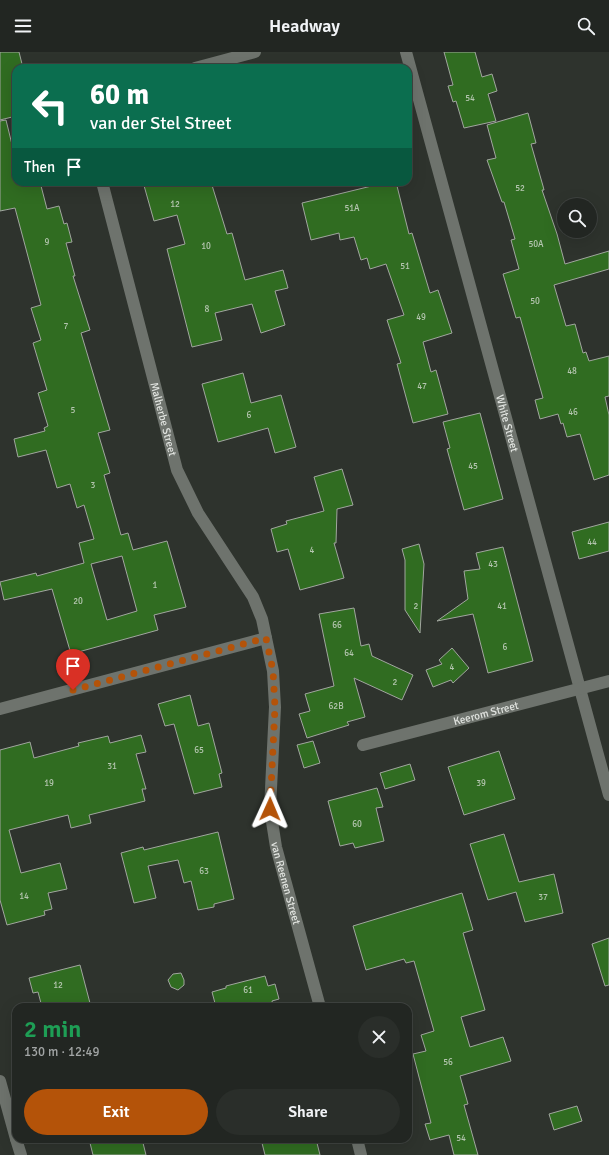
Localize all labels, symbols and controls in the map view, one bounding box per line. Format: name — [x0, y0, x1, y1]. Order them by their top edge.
icon: menu — [12, 15, 34, 37]
text: Headway — [269, 15, 340, 37]
icon: search — [575, 15, 597, 37]
text: 60 m — [90, 78, 149, 112]
icon: left — [24, 80, 76, 132]
house number: 54 — [465, 93, 475, 104]
text: van der Stel Street — [90, 112, 231, 134]
icon: arrive — [63, 156, 85, 178]
text: Then — [24, 158, 55, 176]
house number: 52 — [515, 183, 525, 194]
map controls — [557, 198, 597, 238]
button: search — [557, 198, 597, 238]
house number: 12 — [170, 199, 180, 210]
house number: 51A — [344, 203, 360, 214]
house number: 9 — [45, 237, 50, 248]
house number: 50A — [528, 239, 544, 250]
house number: 10 — [201, 241, 211, 252]
house number: 51 — [400, 261, 410, 272]
house number: 50 — [530, 296, 540, 307]
house number: 8 — [205, 304, 210, 315]
house number: 49 — [416, 312, 426, 323]
house number: 7 — [64, 321, 69, 332]
house number: 48 — [567, 366, 577, 377]
street label: Malherbe Street — [148, 381, 180, 458]
house number: 47 — [417, 381, 427, 392]
street label: White Street — [493, 393, 522, 454]
house number: 5 — [71, 405, 76, 416]
house number: 46 — [568, 407, 578, 418]
house number: 6 — [247, 410, 252, 421]
house number: 45 — [468, 461, 478, 472]
house number: 3 — [91, 480, 96, 491]
house number: 44 — [587, 537, 597, 548]
house number: 4 — [310, 545, 315, 556]
house number: 43 — [488, 559, 498, 570]
house number: 1 — [153, 580, 158, 591]
house number: 20 — [73, 596, 83, 607]
house number: 2 — [414, 601, 419, 612]
house number: 41 — [497, 601, 507, 612]
house number: 66 — [332, 620, 342, 631]
house number: 6 — [503, 642, 508, 653]
house number: 64 — [344, 648, 354, 659]
pin — [56, 649, 90, 690]
icon: arrive — [62, 655, 84, 677]
house number: 4 — [450, 662, 455, 673]
house number: 2 — [393, 677, 398, 688]
street label: Keerom Street — [452, 698, 520, 728]
house number: 62B — [328, 701, 344, 712]
house number: 65 — [194, 745, 204, 756]
house number: 31 — [107, 761, 117, 772]
house number: 19 — [44, 778, 54, 789]
house number: 39 — [476, 778, 486, 789]
position arrow — [249, 788, 291, 830]
house number: 60 — [352, 819, 362, 830]
street label: van Reenen Street — [269, 841, 304, 926]
house number: 63 — [199, 866, 209, 877]
house number: 14 — [19, 891, 29, 902]
house number: 37 — [538, 892, 548, 903]
house number: 12 — [53, 980, 63, 991]
house number: 61 — [243, 985, 253, 996]
text: 2 min — [24, 1014, 81, 1044]
button: close — [358, 1016, 400, 1058]
text: 130 m · 12:49 — [24, 1044, 100, 1060]
house number: 56 — [443, 1057, 453, 1068]
button: Exit — [24, 1089, 208, 1135]
button: Share — [216, 1089, 400, 1135]
house number: 54 — [456, 1133, 466, 1144]

